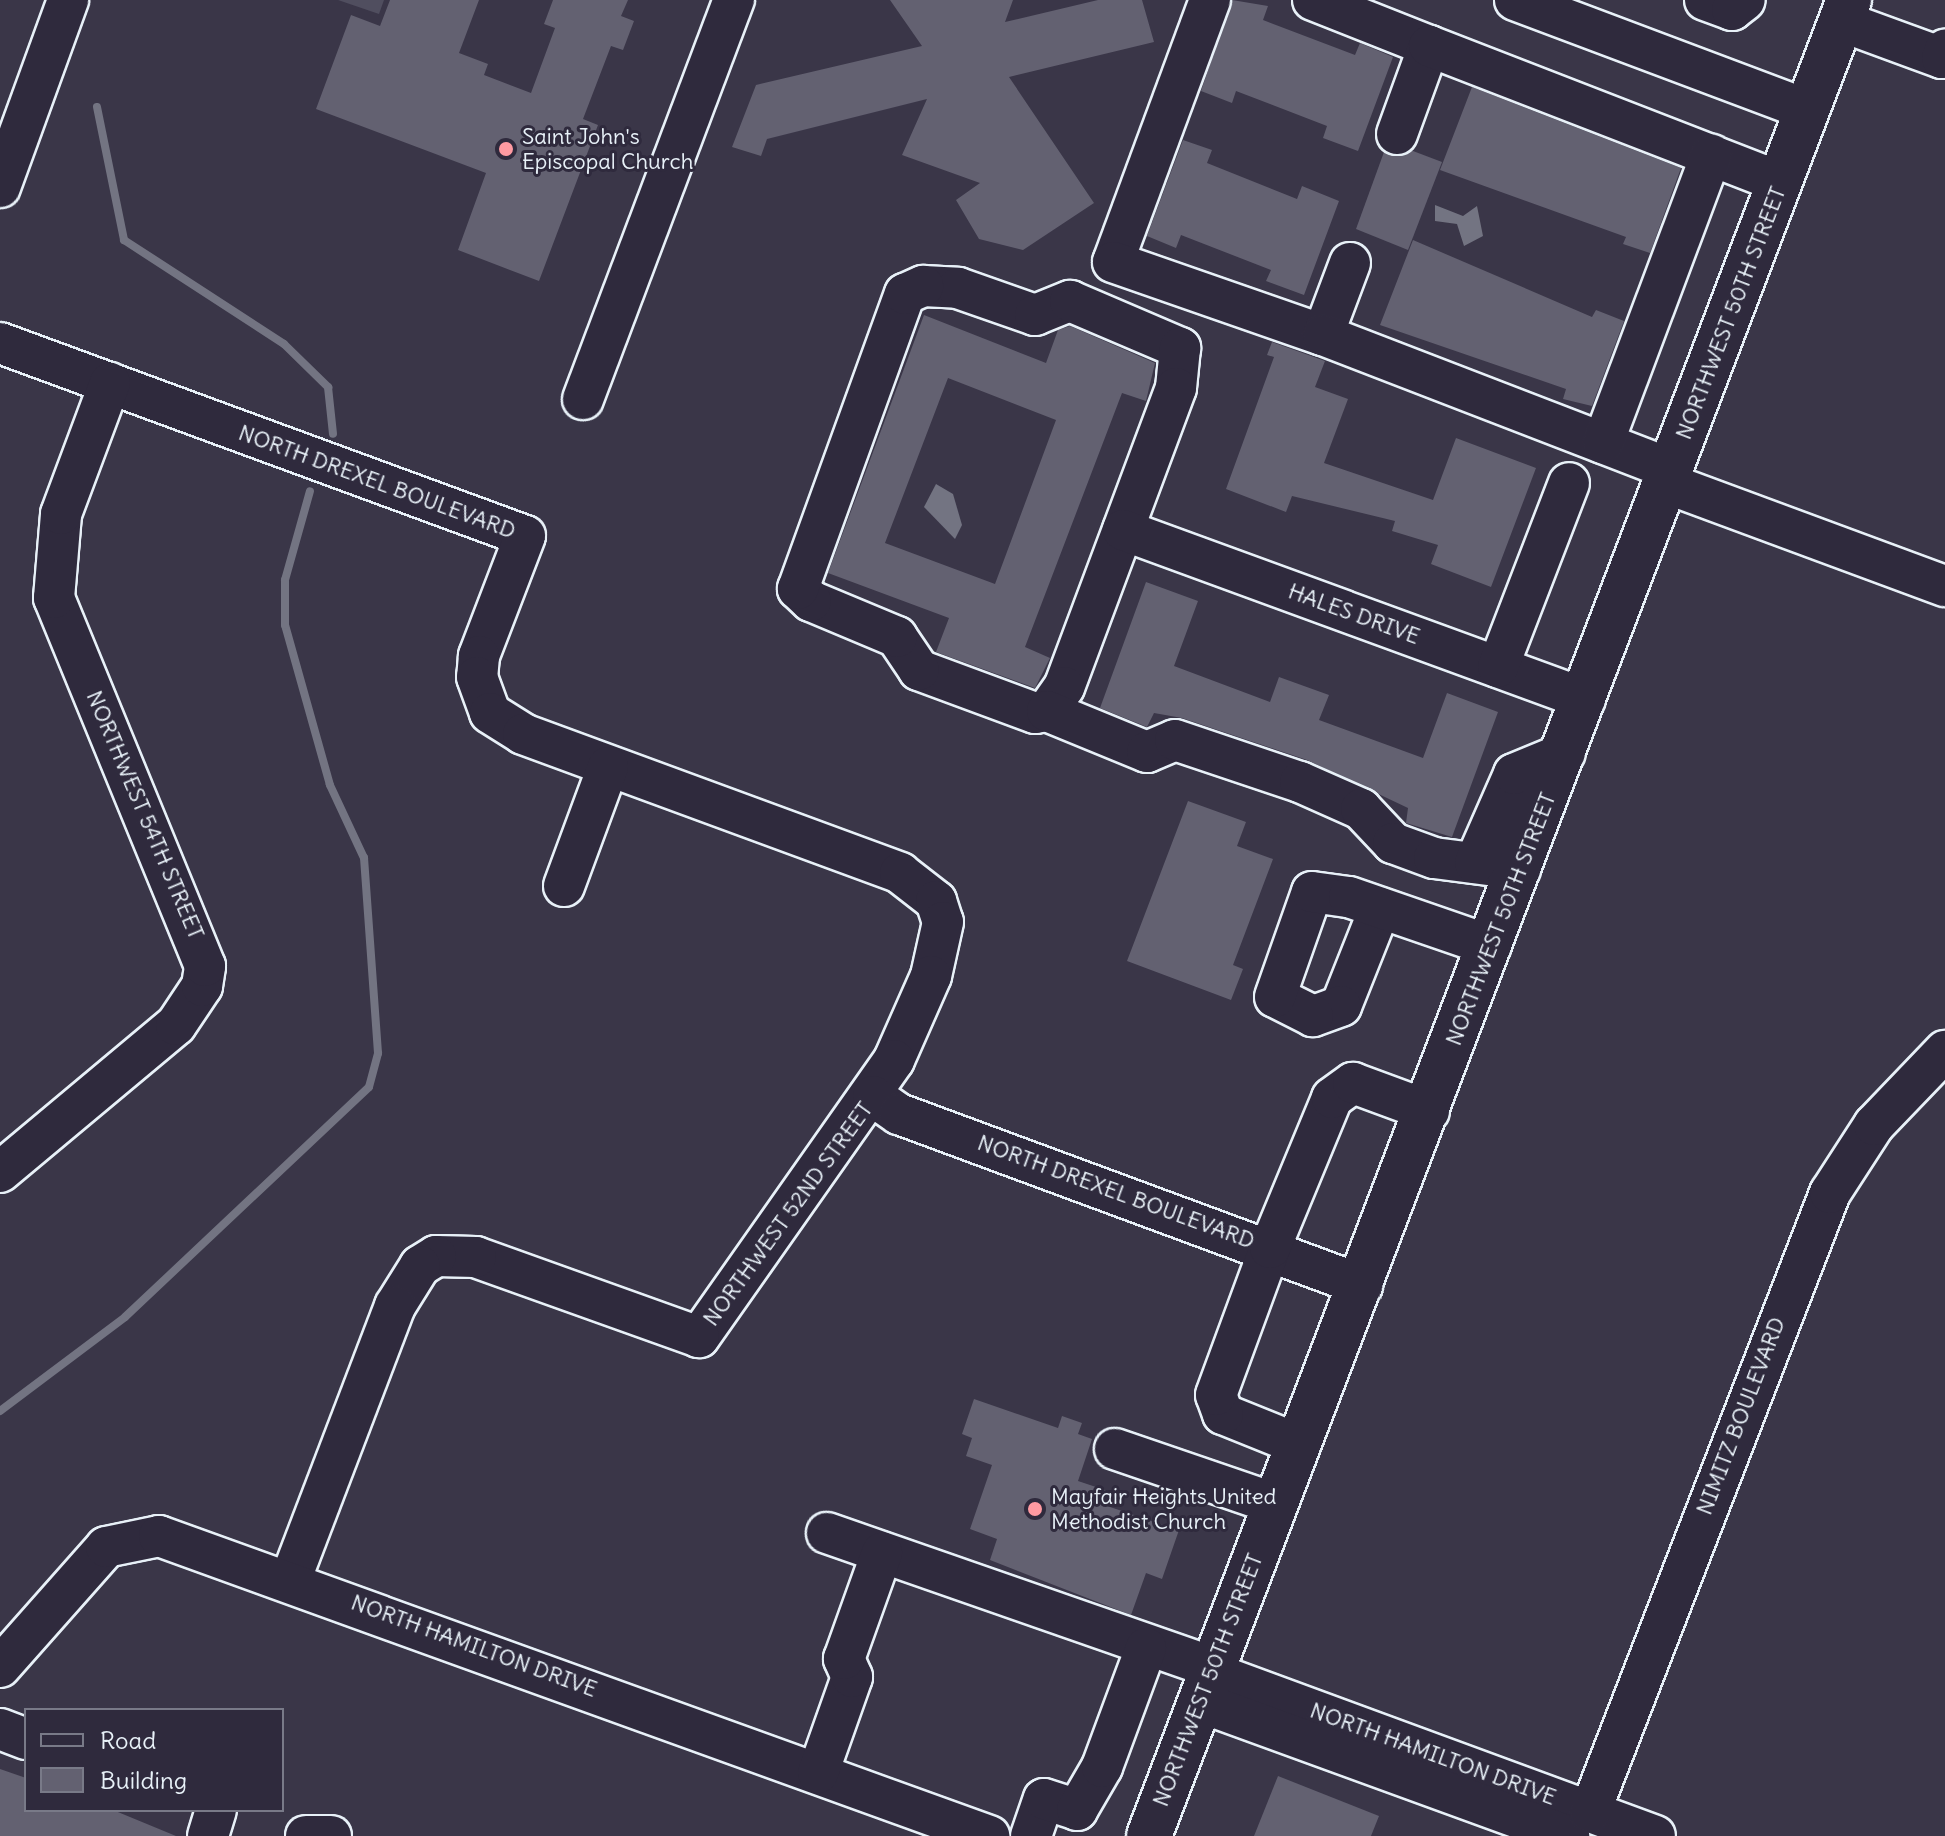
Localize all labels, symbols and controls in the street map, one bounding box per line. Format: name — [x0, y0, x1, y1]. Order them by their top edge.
place label: Saint John's Episcopal Church — [522, 123, 693, 174]
marker: Saint John's Episcopal Church — [497, 140, 515, 158]
street label: NORTHWEST 50TH STREET — [1671, 183, 1791, 443]
street label: NORTH DREXEL BOULEVARD — [235, 420, 519, 544]
street label: HALES DRIVE — [1285, 578, 1423, 650]
street label: NORTHWEST 54TH STREET — [81, 687, 209, 943]
street label: NORTHWEST 50TH STREET — [1441, 789, 1561, 1049]
street label: NORTHWEST 52ND STREET — [698, 1097, 878, 1331]
street label: NORTH DREXEL BOULEVARD — [974, 1130, 1258, 1254]
street label: NIMITZ BOULEVARD — [1691, 1313, 1791, 1519]
place label: Mayfair Heights United Methodist Church — [1051, 1483, 1277, 1534]
marker: Mayfair Heights United Methodist Church — [1026, 1500, 1044, 1518]
street label: NORTHWEST 50TH STREET — [1148, 1550, 1268, 1810]
street label: NORTH HAMILTON DRIVE — [347, 1589, 601, 1703]
street label: NORTH HAMILTON DRIVE — [1306, 1697, 1560, 1811]
legend — [24, 1708, 284, 1812]
text: Road — [100, 1725, 156, 1755]
text: Building — [100, 1765, 187, 1795]

